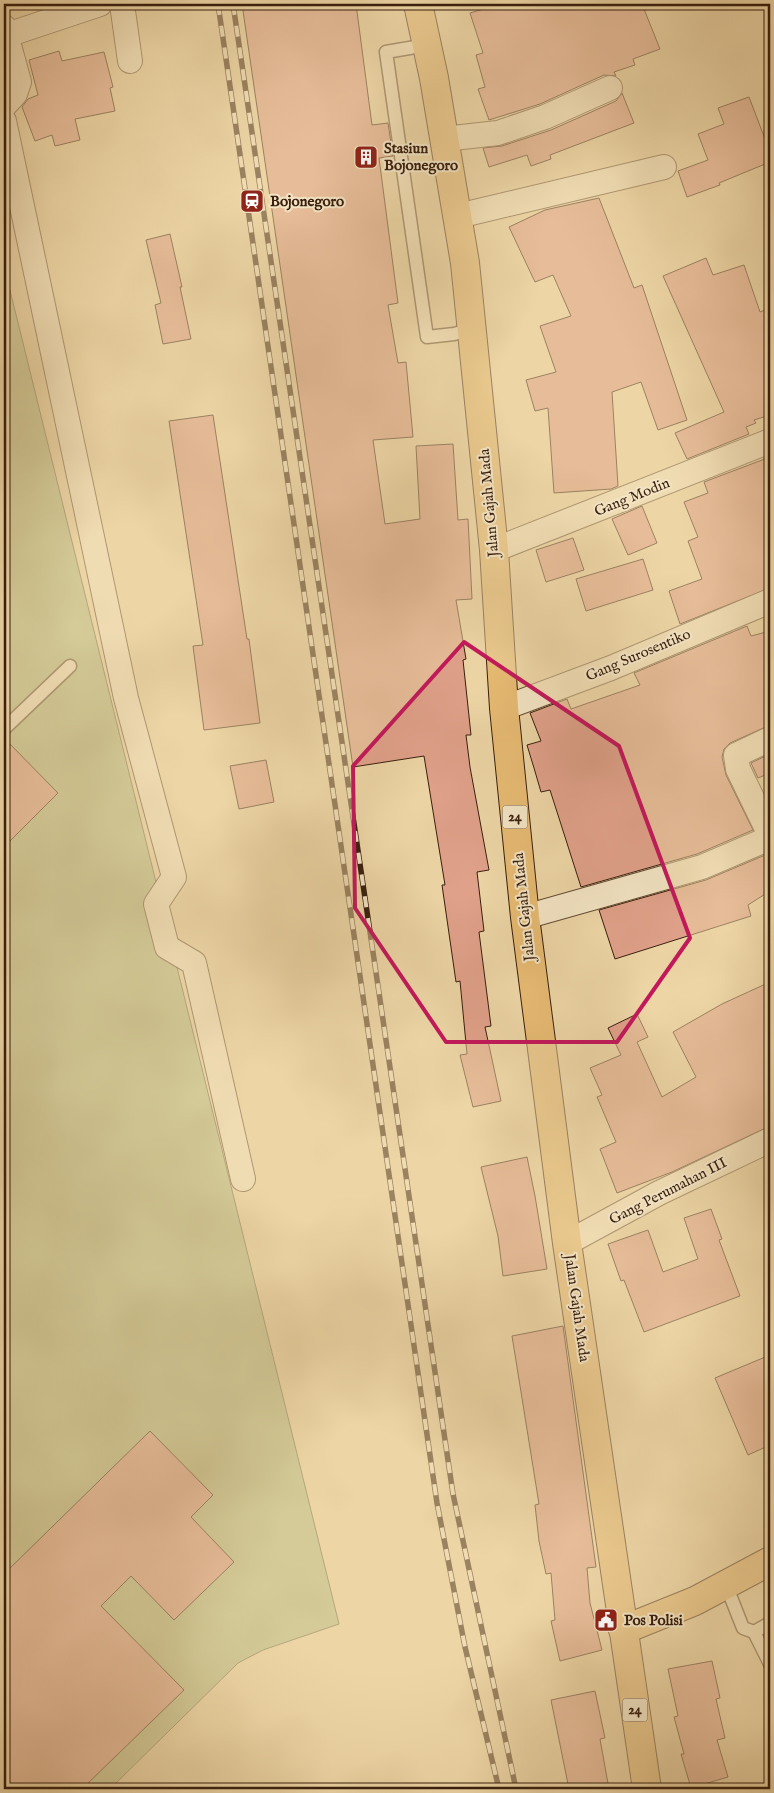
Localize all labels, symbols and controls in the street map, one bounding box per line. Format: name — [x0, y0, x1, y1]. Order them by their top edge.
place label: Stasiun Bojonegoro — [384, 139, 458, 175]
building icon: Stasiun Bojonegoro — [353, 144, 379, 170]
station icon: Bojonegoro — [239, 188, 265, 214]
place label: Bojonegoro — [270, 192, 344, 211]
street label: Jalan Gajah Mada — [475, 447, 503, 560]
street label: Gang Modin — [591, 473, 673, 521]
street label: Gang Surosentiko — [583, 624, 693, 686]
road number: 24 — [502, 806, 528, 829]
street label: Jalan Gajah Mada — [509, 851, 539, 964]
street label: Gang Perumahan III — [606, 1153, 731, 1229]
street label: Jalan Gajah Mada — [560, 1251, 594, 1364]
public building icon: Pos Polisi — [593, 1607, 619, 1633]
place label: Pos Polisi — [624, 1611, 683, 1630]
road number: 24 — [622, 1698, 648, 1722]

